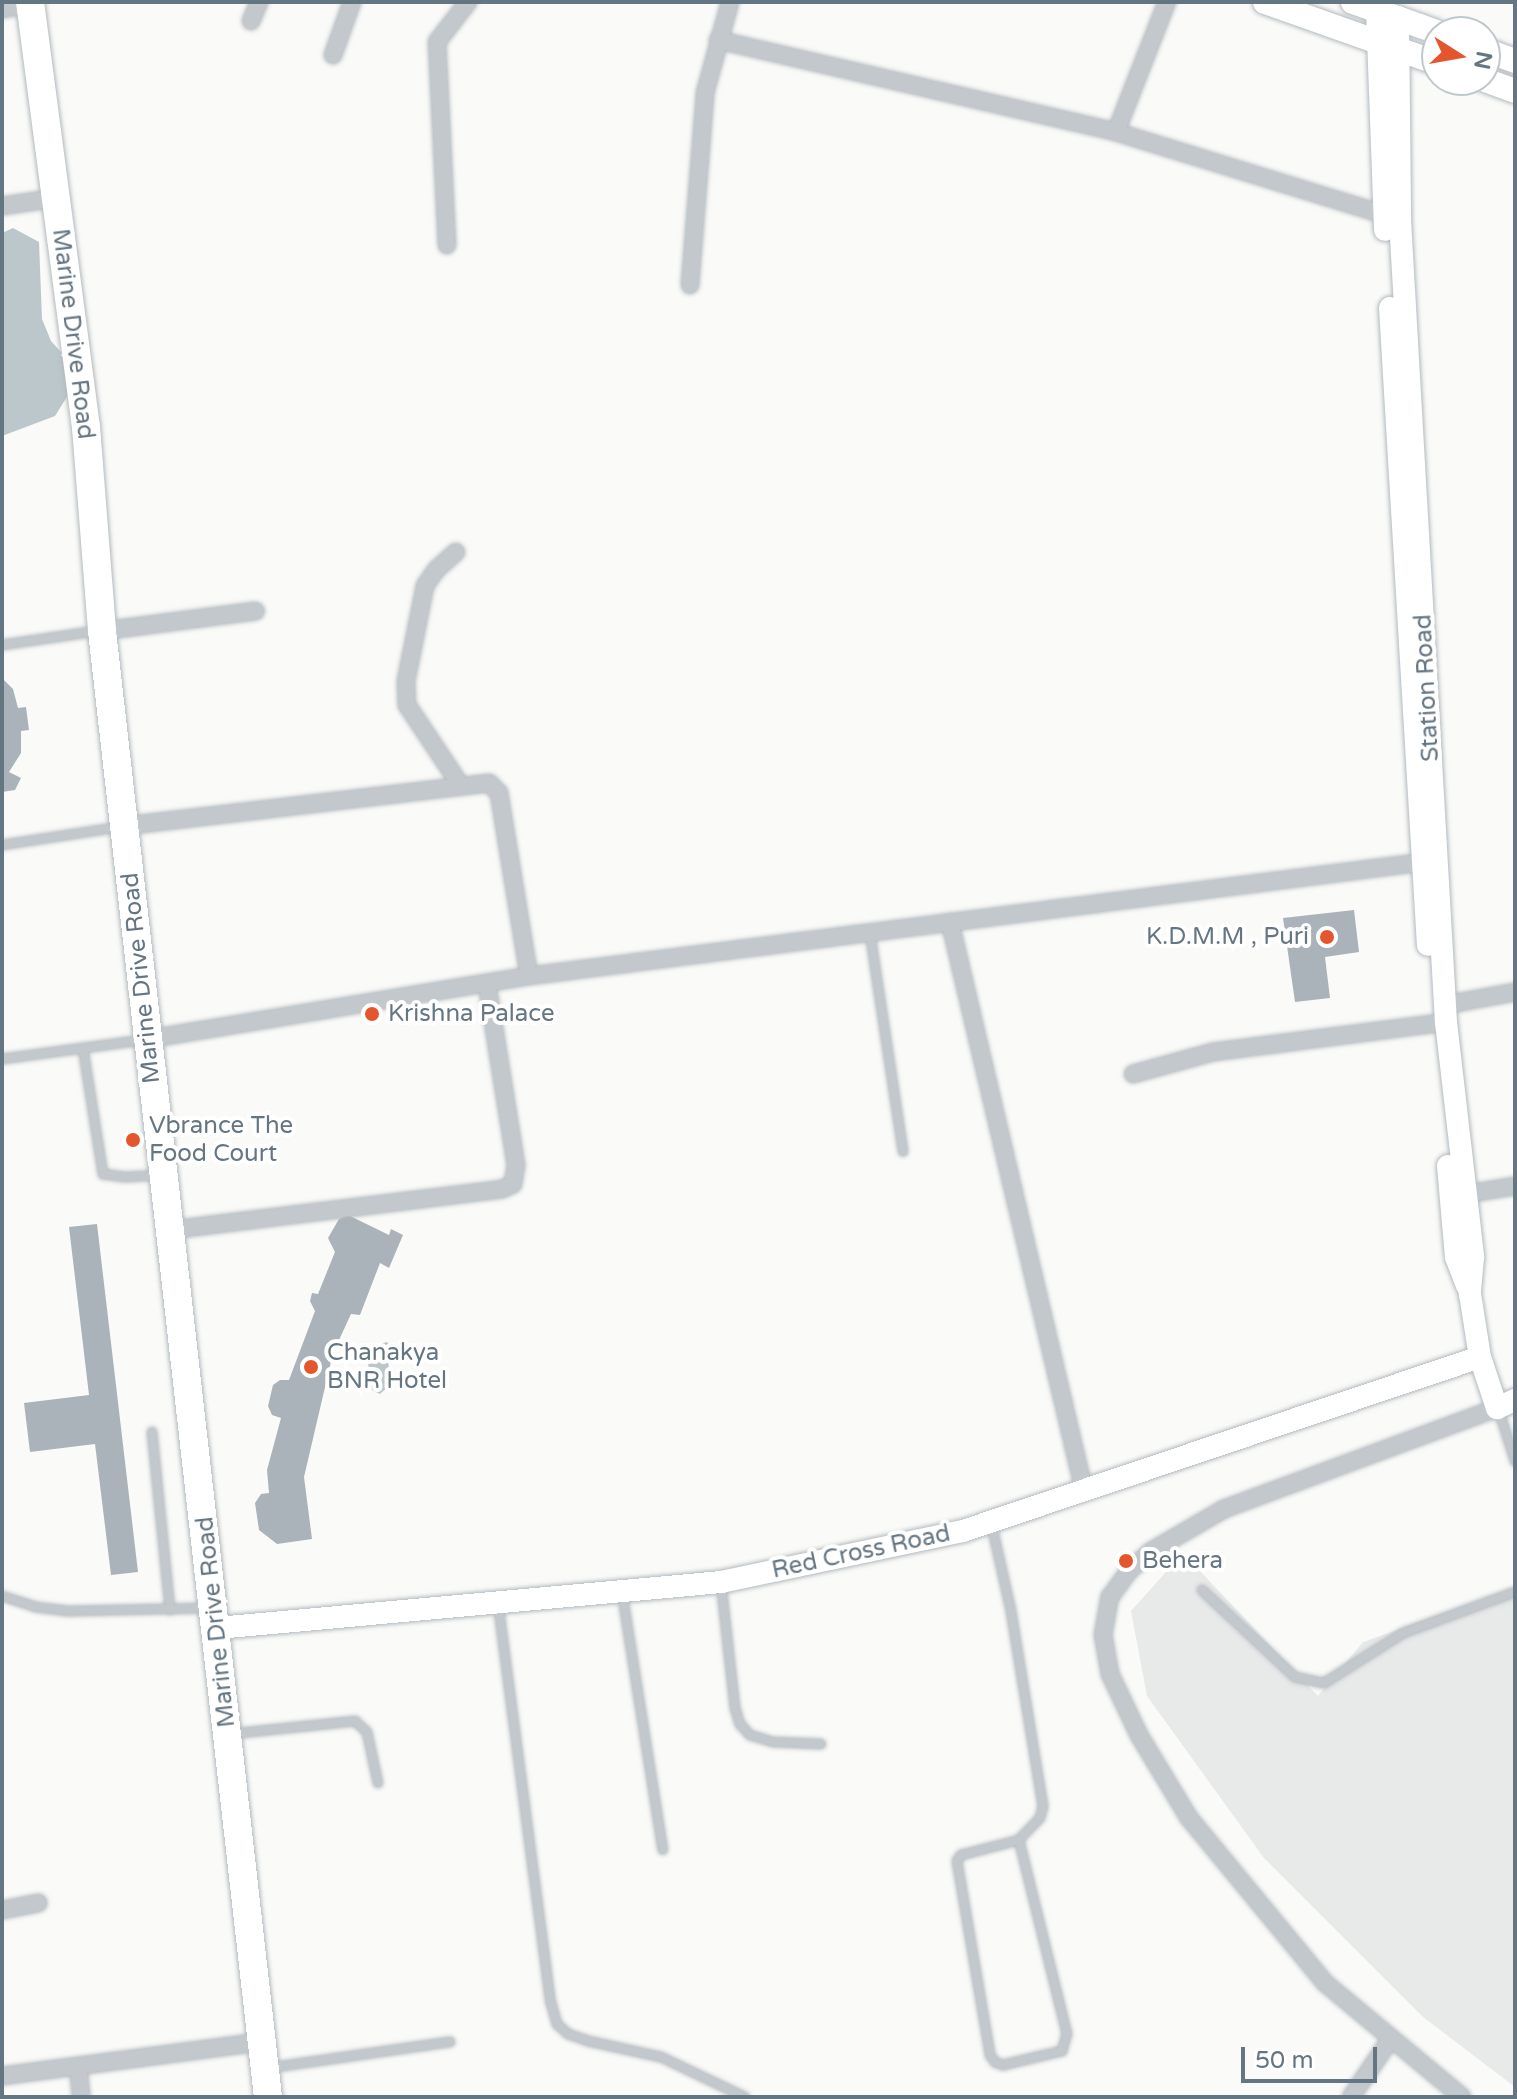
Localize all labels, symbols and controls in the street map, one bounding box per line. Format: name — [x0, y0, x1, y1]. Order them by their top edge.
north arrow — [1421, 16, 1501, 96]
text: N — [1468, 49, 1497, 71]
street label: Marine Drive Road — [46, 227, 100, 441]
street label: Station Road — [1409, 614, 1445, 762]
street label: Marine Drive Road — [116, 871, 166, 1085]
place label: K.D.M.M , Puri — [1146, 923, 1309, 951]
marker: K.D.M.M , Puri — [1316, 926, 1338, 948]
place label: Krishna Palace — [388, 1000, 554, 1028]
marker: Krishna Palace — [363, 1005, 381, 1023]
place label: Vbrance The Food Court — [149, 1112, 293, 1168]
marker: Vbrance The Food Court — [124, 1131, 142, 1149]
place label: Chanakya BNR Hotel — [327, 1339, 447, 1395]
marker: Chanakya BNR Hotel — [302, 1358, 320, 1376]
street label: Marine Drive Road — [191, 1515, 241, 1729]
street label: Red Cross Road — [769, 1519, 953, 1585]
place label: Behera — [1142, 1547, 1223, 1575]
marker: Behera — [1117, 1552, 1135, 1570]
scale bar — [1245, 2031, 1381, 2081]
text: 50 m — [1255, 2046, 1313, 2075]

